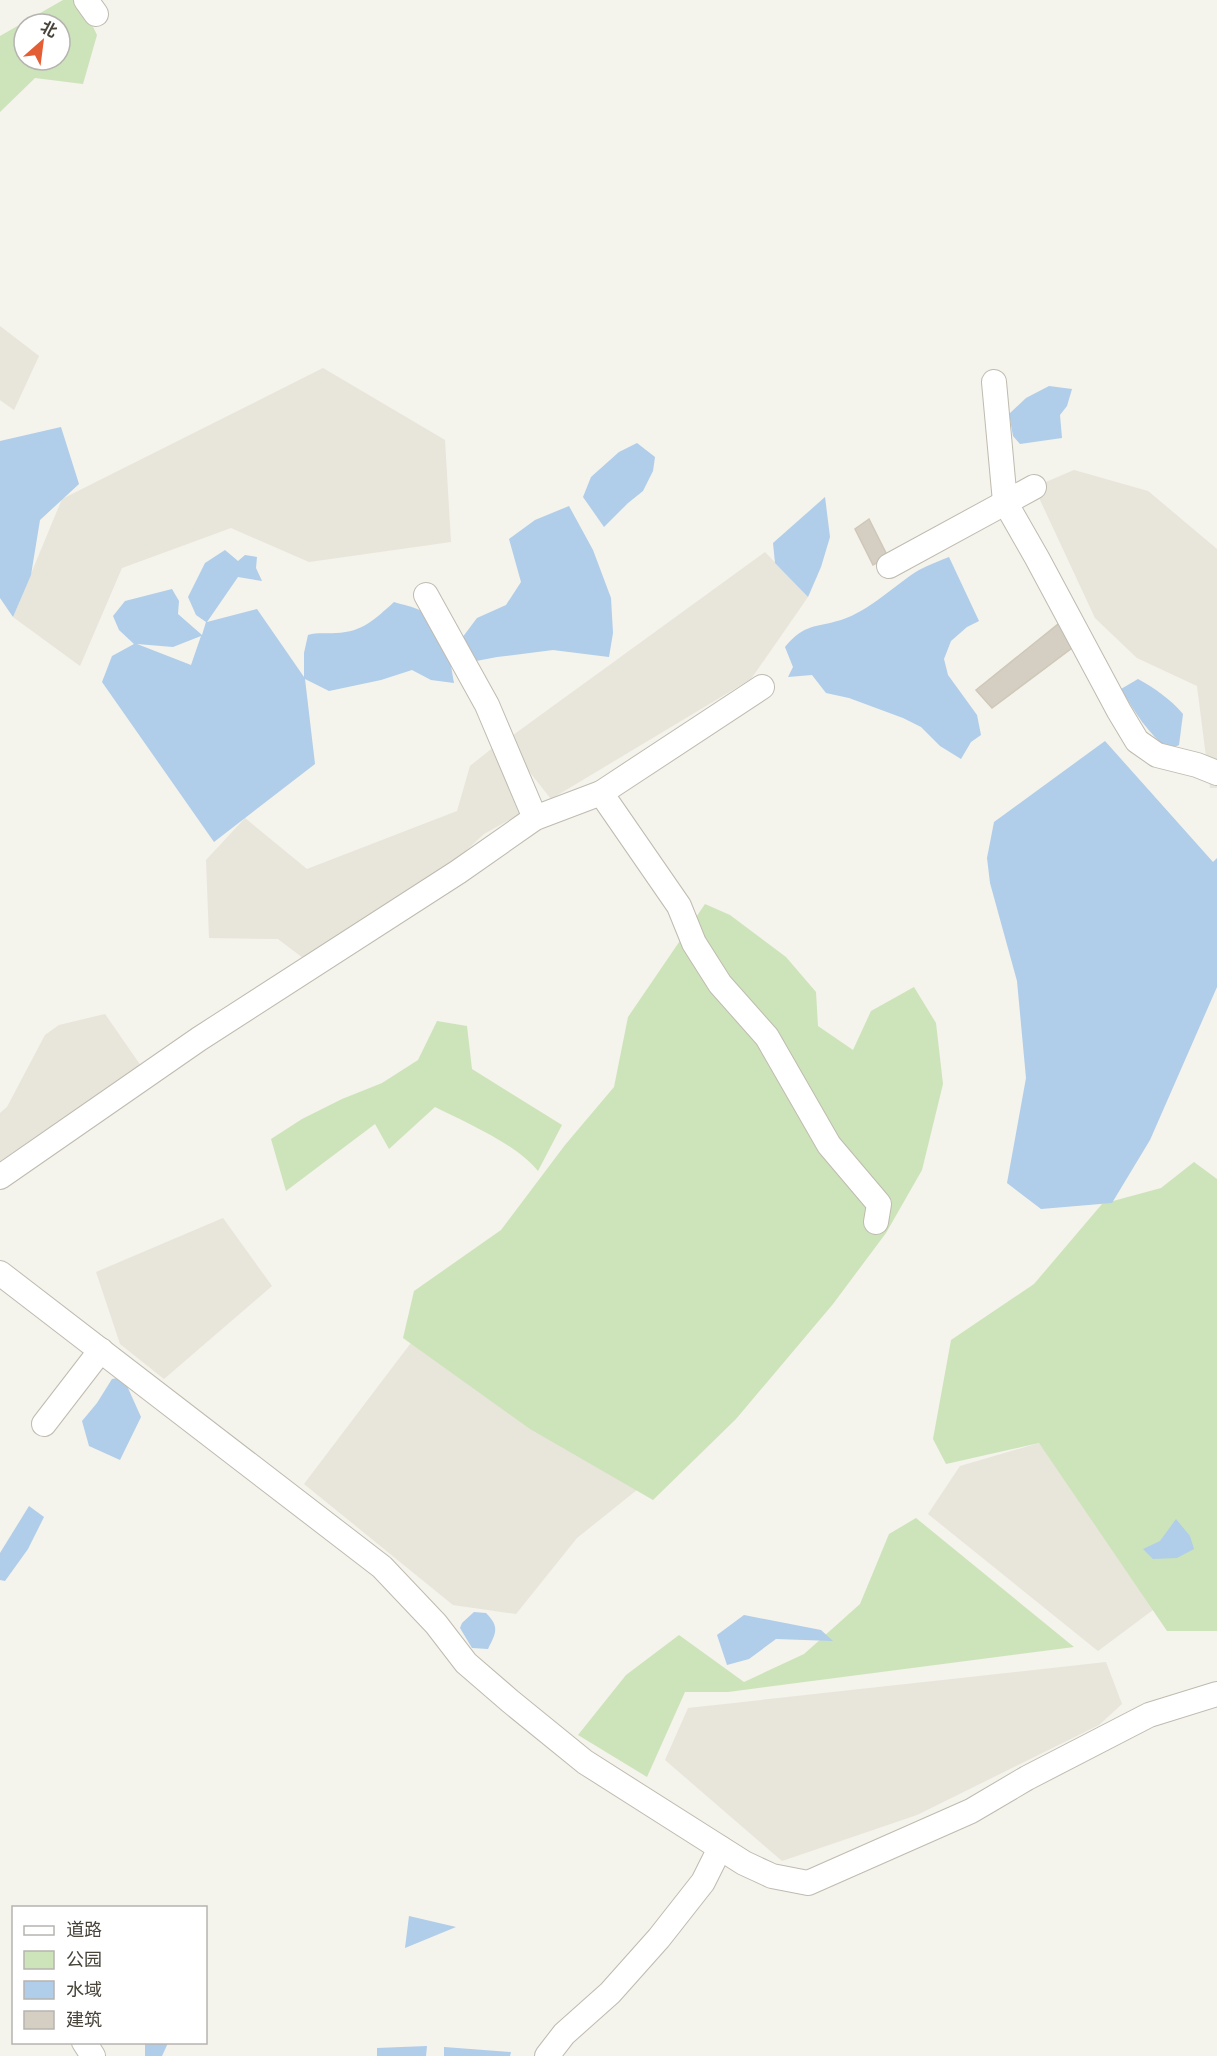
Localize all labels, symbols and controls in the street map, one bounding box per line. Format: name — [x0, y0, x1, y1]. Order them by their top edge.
north arrow — [12, 12, 72, 72]
text: 北 — [38, 18, 60, 40]
legend — [12, 1906, 207, 2044]
text: 道路 — [66, 1920, 102, 1940]
text: 公园 — [66, 1951, 102, 1970]
text: 水域 — [66, 1981, 102, 2000]
text: 建筑 — [66, 2010, 102, 2030]

